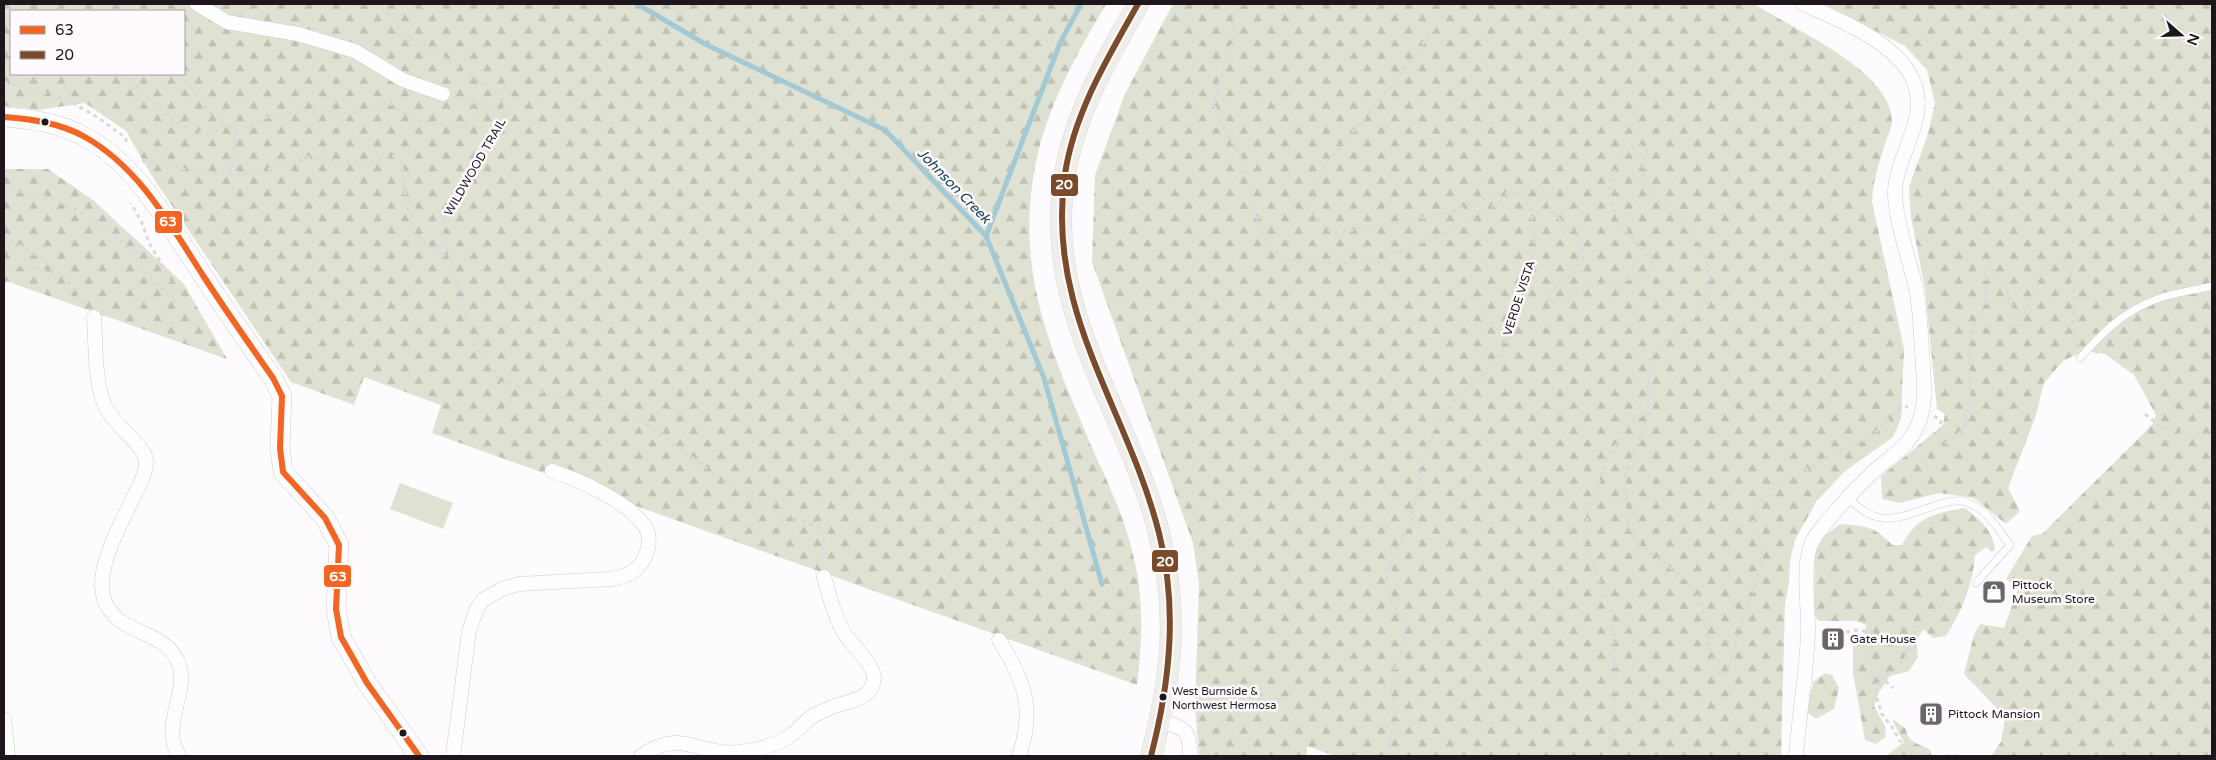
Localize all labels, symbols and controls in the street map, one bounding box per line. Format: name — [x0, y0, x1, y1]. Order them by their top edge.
legend — [10, 10, 185, 75]
north arrow — [2156, 10, 2206, 60]
text: 63 — [55, 21, 74, 39]
text: N — [2183, 31, 2203, 47]
text: 20 — [55, 46, 74, 64]
street label: WILDWOOD TRAIL — [441, 116, 509, 218]
unlabelled marker — [40, 117, 50, 127]
water label: Johnson Creek — [914, 145, 995, 228]
line badge: 20 — [1050, 173, 1079, 197]
text: 20 — [1055, 176, 1073, 193]
line badge: 63 — [154, 210, 183, 234]
text: 63 — [159, 213, 177, 230]
street label: VERDE VISTA — [1500, 258, 1538, 338]
line badge: 20 — [1151, 549, 1179, 573]
text: 20 — [1156, 553, 1174, 570]
line badge: 63 — [323, 564, 352, 588]
text: 63 — [329, 568, 347, 585]
place label: Pittock Museum Store — [2012, 578, 2095, 606]
shop icon: Pittock Museum Store — [1981, 579, 2007, 605]
building icon: Gate House — [1820, 626, 1846, 652]
place label: Gate House — [1850, 632, 1916, 646]
place label: West Burnside & Northwest Hermosa — [1172, 685, 1276, 712]
marker: West Burnside & Northwest Hermosa — [1158, 692, 1168, 702]
building icon: Pittock Mansion — [1918, 701, 1944, 727]
place label: Pittock Mansion — [1948, 707, 2040, 721]
unlabelled marker — [398, 728, 408, 738]

